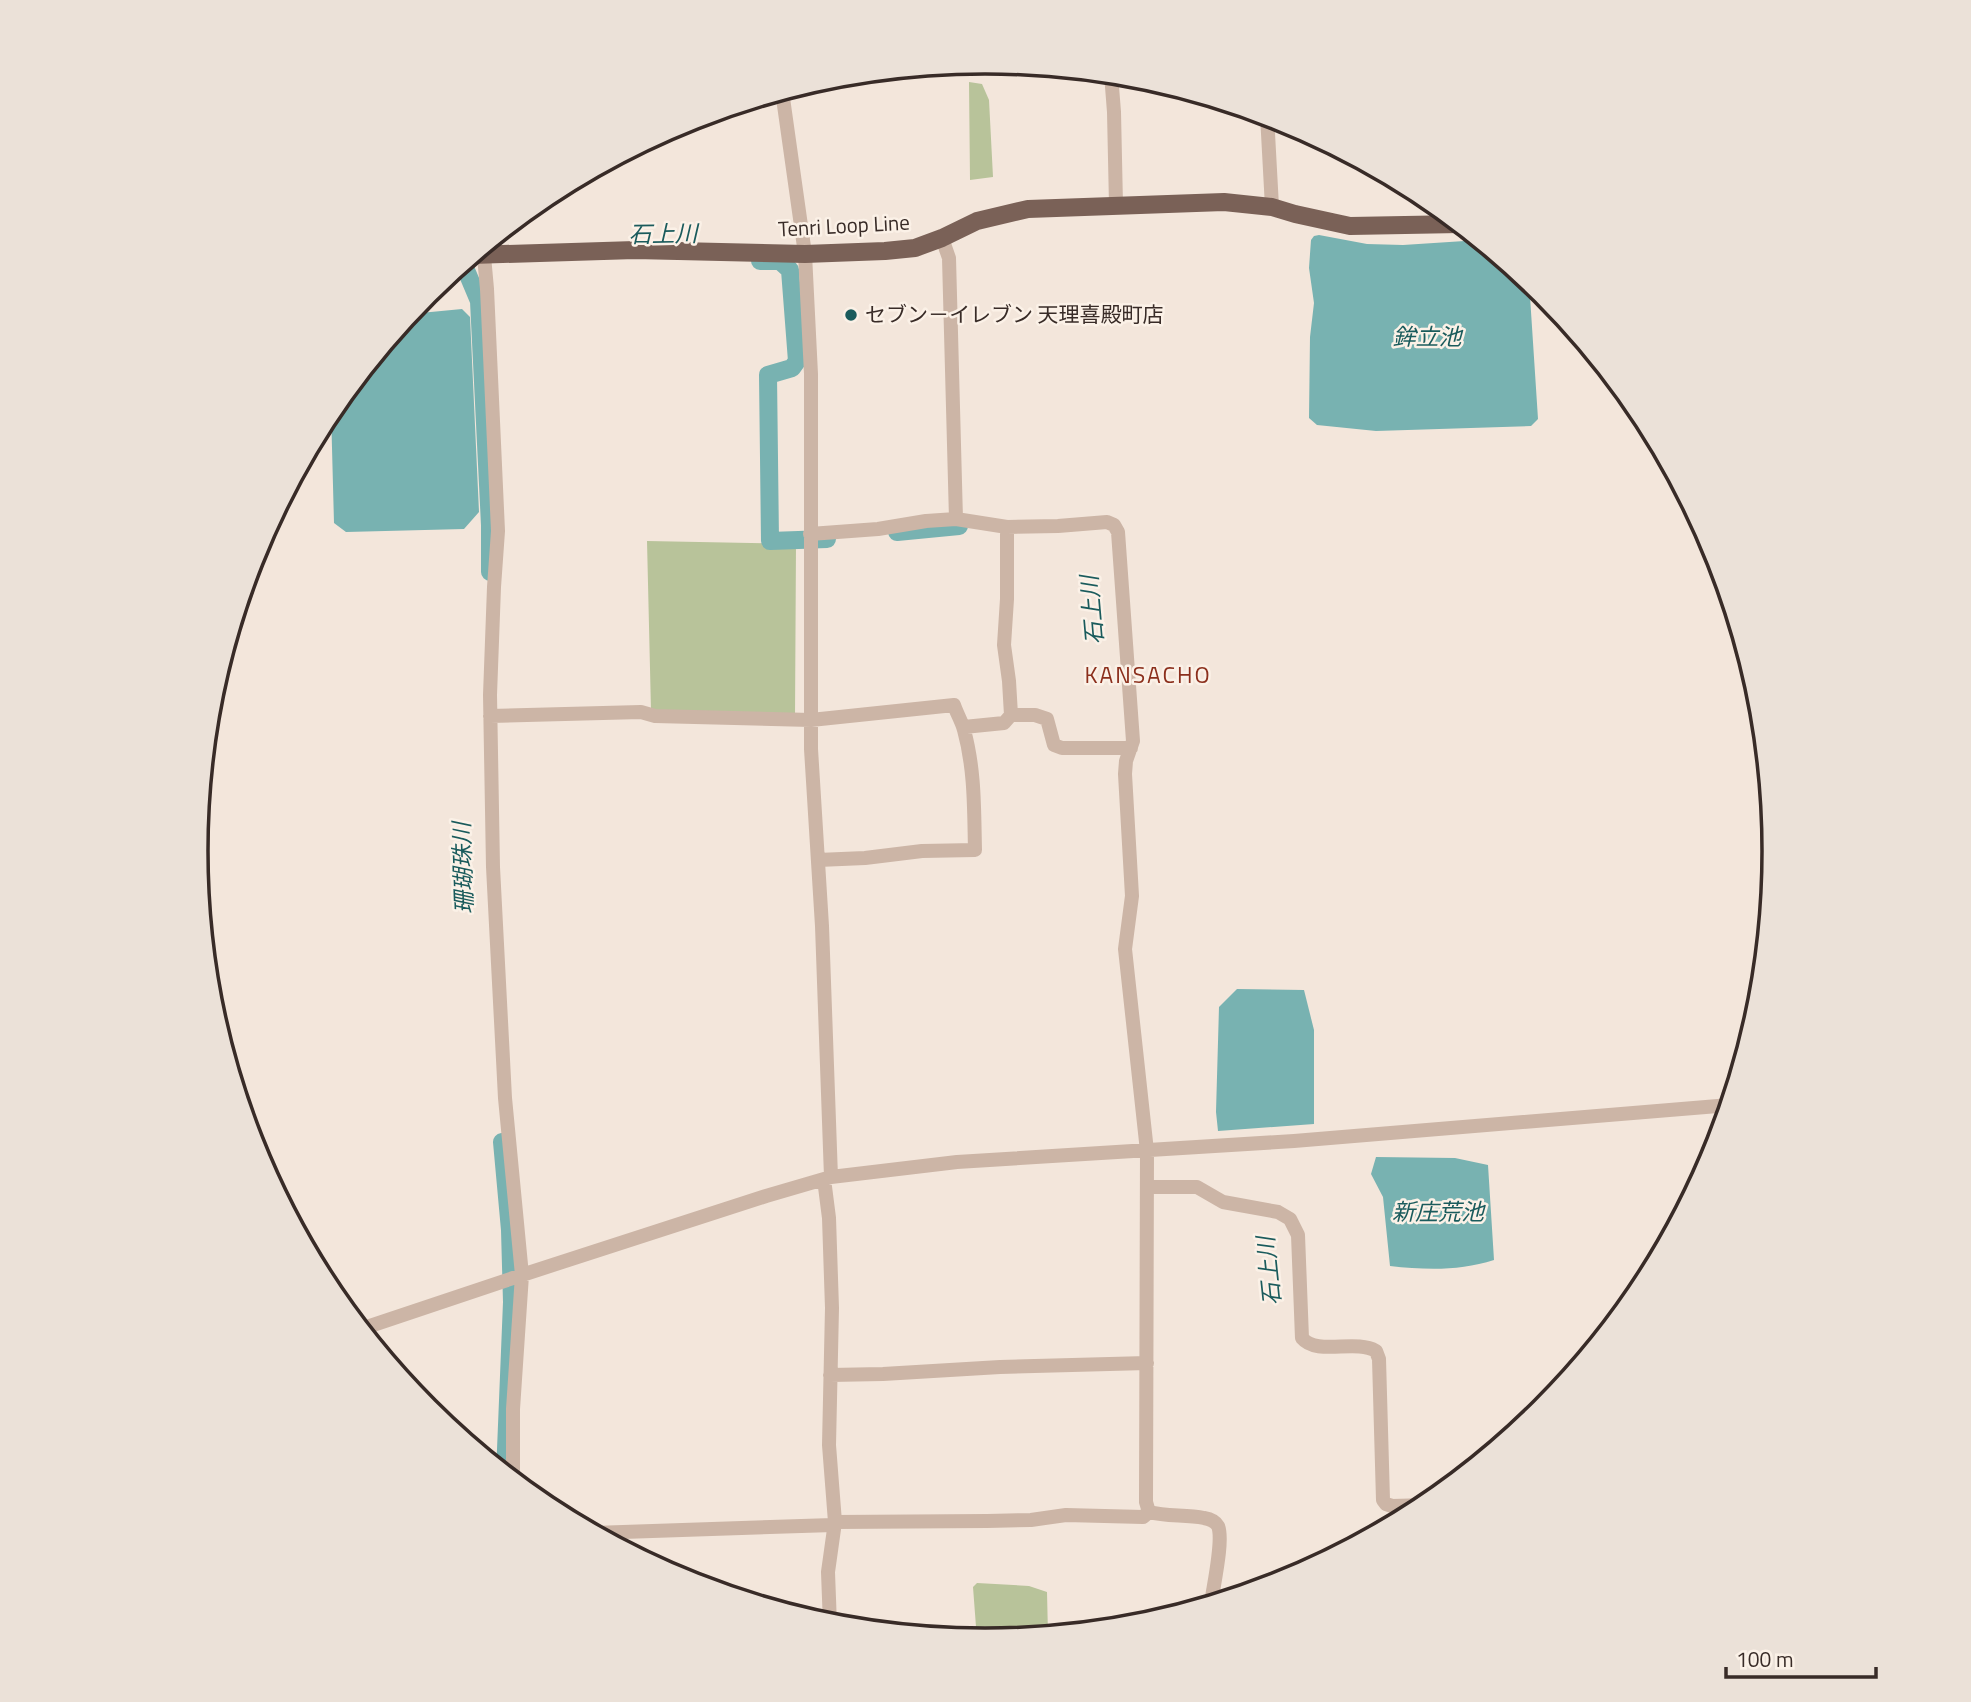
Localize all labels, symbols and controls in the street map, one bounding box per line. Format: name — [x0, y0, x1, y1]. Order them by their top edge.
street label: Tenri Loop Line — [777, 206, 911, 244]
water label: 石上川 — [628, 215, 701, 252]
place label: セブン－イレブン 天理喜殿町店 — [865, 298, 1164, 330]
marker: セブン－イレブン 天理喜殿町店 — [843, 307, 859, 323]
water label: 鉾立池 — [1393, 319, 1464, 354]
water label: 石上川 — [1071, 571, 1112, 646]
district label: KANSACHO — [1084, 657, 1212, 692]
water label: 珊瑚珠川 — [443, 818, 482, 915]
water label: 新庄荒池 — [1392, 1194, 1486, 1229]
water label: 石上川 — [1247, 1232, 1290, 1307]
scale bar — [1726, 1636, 1876, 1680]
text: 100 m — [1736, 1643, 1793, 1675]

